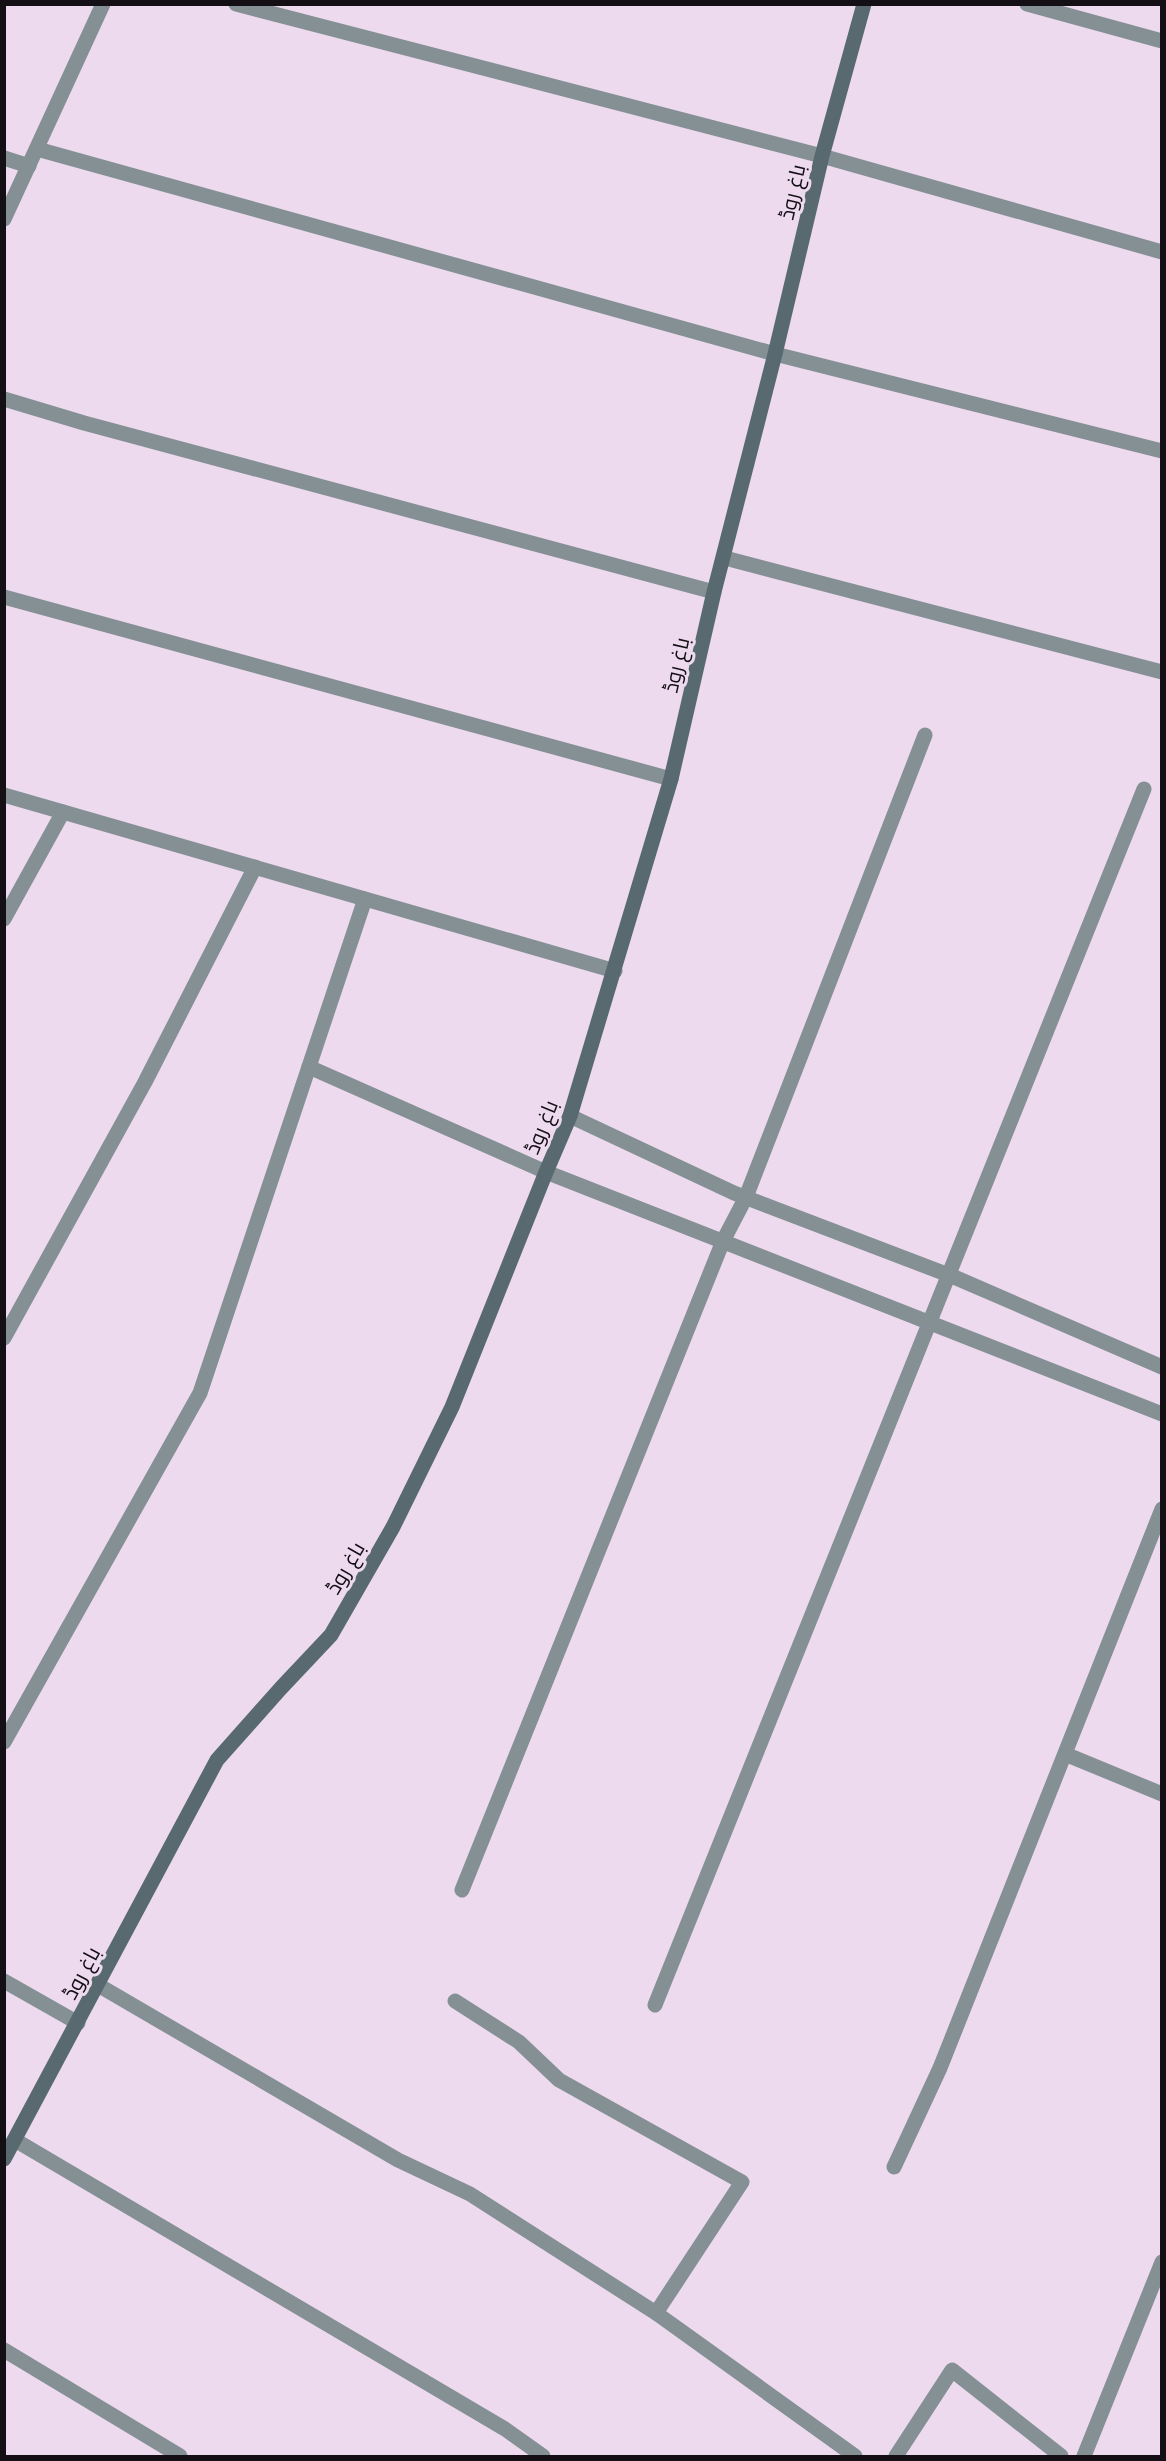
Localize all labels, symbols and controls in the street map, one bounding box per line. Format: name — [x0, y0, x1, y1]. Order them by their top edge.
street label: باغ روڈ — [773, 162, 812, 223]
street label: باغ روڈ — [657, 635, 696, 696]
street label: باغ روڈ — [518, 1096, 565, 1158]
street label: باغ روڈ — [319, 1537, 372, 1600]
street label: باغ روڈ — [56, 1942, 107, 2005]

